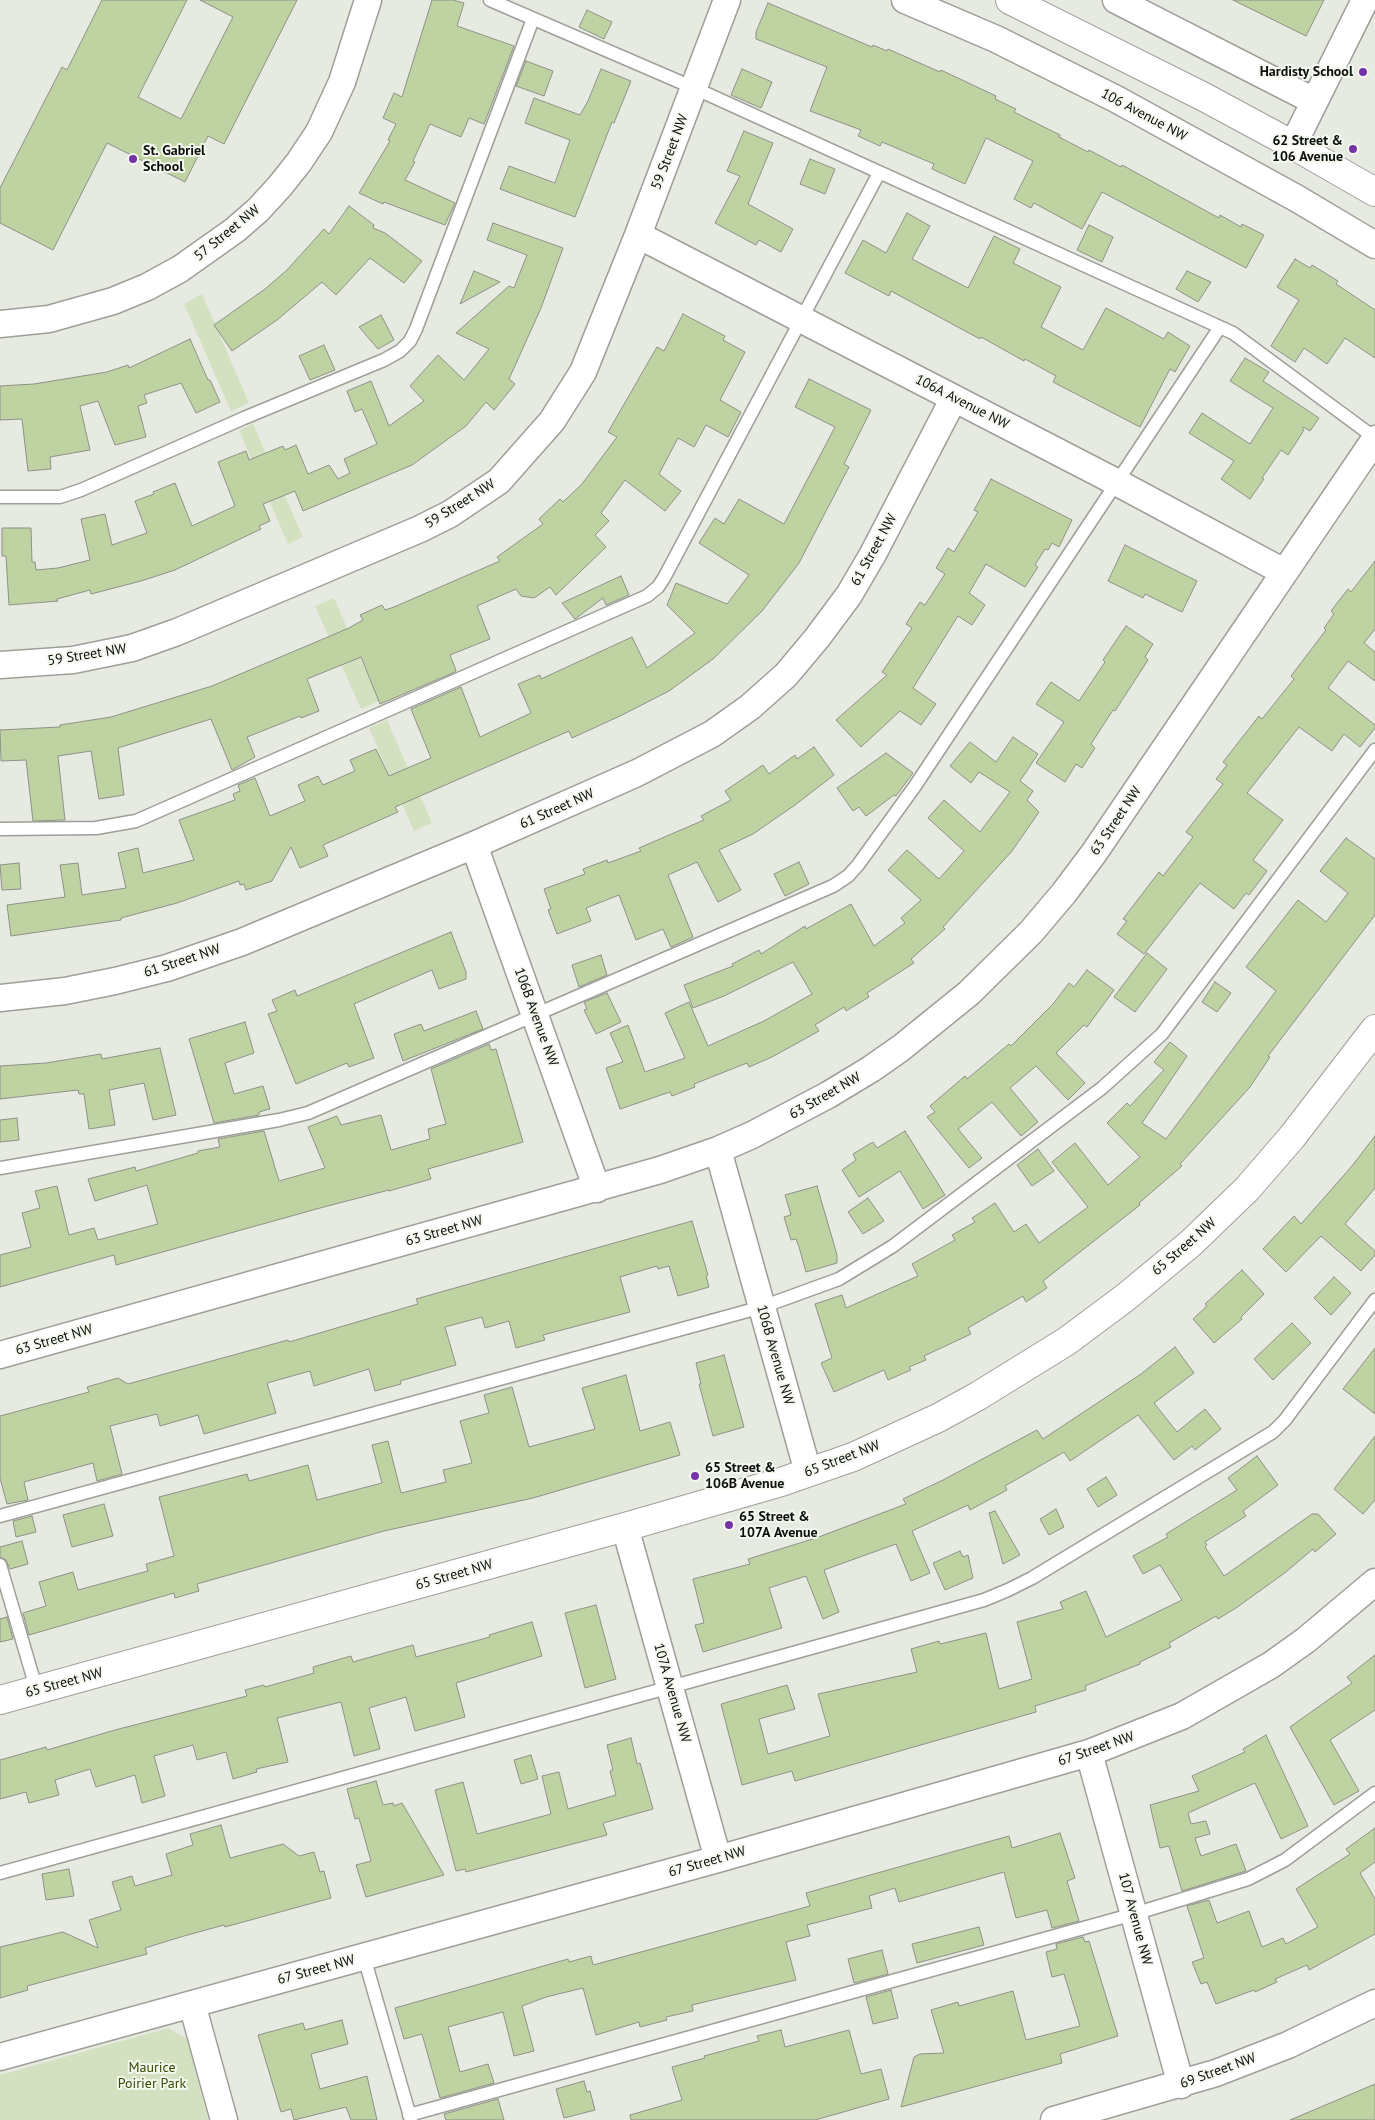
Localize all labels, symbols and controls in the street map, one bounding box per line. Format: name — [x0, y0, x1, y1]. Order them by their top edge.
place label: Hardisty School — [1260, 64, 1353, 80]
marker: Hardisty School — [1357, 66, 1369, 78]
street label: 106 Avenue NW — [1098, 85, 1190, 145]
street label: 59 Street NW — [648, 112, 692, 192]
place label: 62 Street & 106 Avenue — [1272, 133, 1343, 166]
place label: St. Gabriel School — [143, 143, 205, 176]
marker: 62 Street & 106 Avenue — [1347, 143, 1359, 155]
marker: St. Gabriel School — [127, 153, 139, 165]
street label: 57 Street NW — [191, 201, 263, 265]
street label: 106A Avenue NW — [912, 371, 1012, 433]
street label: 59 Street NW — [422, 476, 498, 532]
street label: 61 Street NW — [847, 511, 901, 589]
street label: 59 Street NW — [46, 640, 128, 670]
street label: 63 Street NW — [1087, 783, 1145, 859]
street label: 61 Street NW — [517, 785, 597, 833]
street label: 61 Street NW — [142, 941, 222, 981]
street label: 106B Avenue NW — [510, 966, 562, 1068]
street label: 63 Street NW — [786, 1069, 864, 1123]
street label: 63 Street NW — [403, 1212, 485, 1250]
street label: 65 Street NW — [1148, 1215, 1220, 1279]
street label: 106B Avenue NW — [753, 1303, 797, 1407]
street label: 63 Street NW — [13, 1321, 95, 1359]
street label: 65 Street NW — [802, 1437, 882, 1481]
place label: 65 Street & 106B Avenue — [705, 1460, 784, 1492]
marker: 65 Street & 106B Avenue — [689, 1470, 701, 1482]
place label: 65 Street & 107A Avenue — [739, 1509, 818, 1541]
marker: 65 Street & 107A Avenue — [723, 1519, 735, 1531]
street label: 65 Street NW — [413, 1556, 495, 1594]
street label: 107A Avenue NW — [650, 1641, 694, 1745]
street label: 65 Street NW — [23, 1665, 105, 1701]
street label: 67 Street NW — [1056, 1728, 1136, 1770]
street label: 67 Street NW — [666, 1843, 748, 1881]
street label: 107 Avenue NW — [1115, 1871, 1155, 1967]
street label: 67 Street NW — [275, 1952, 357, 1988]
street label: 69 Street NW — [1178, 2050, 1258, 2092]
park label: Maurice Poirier Park — [118, 2060, 186, 2092]

